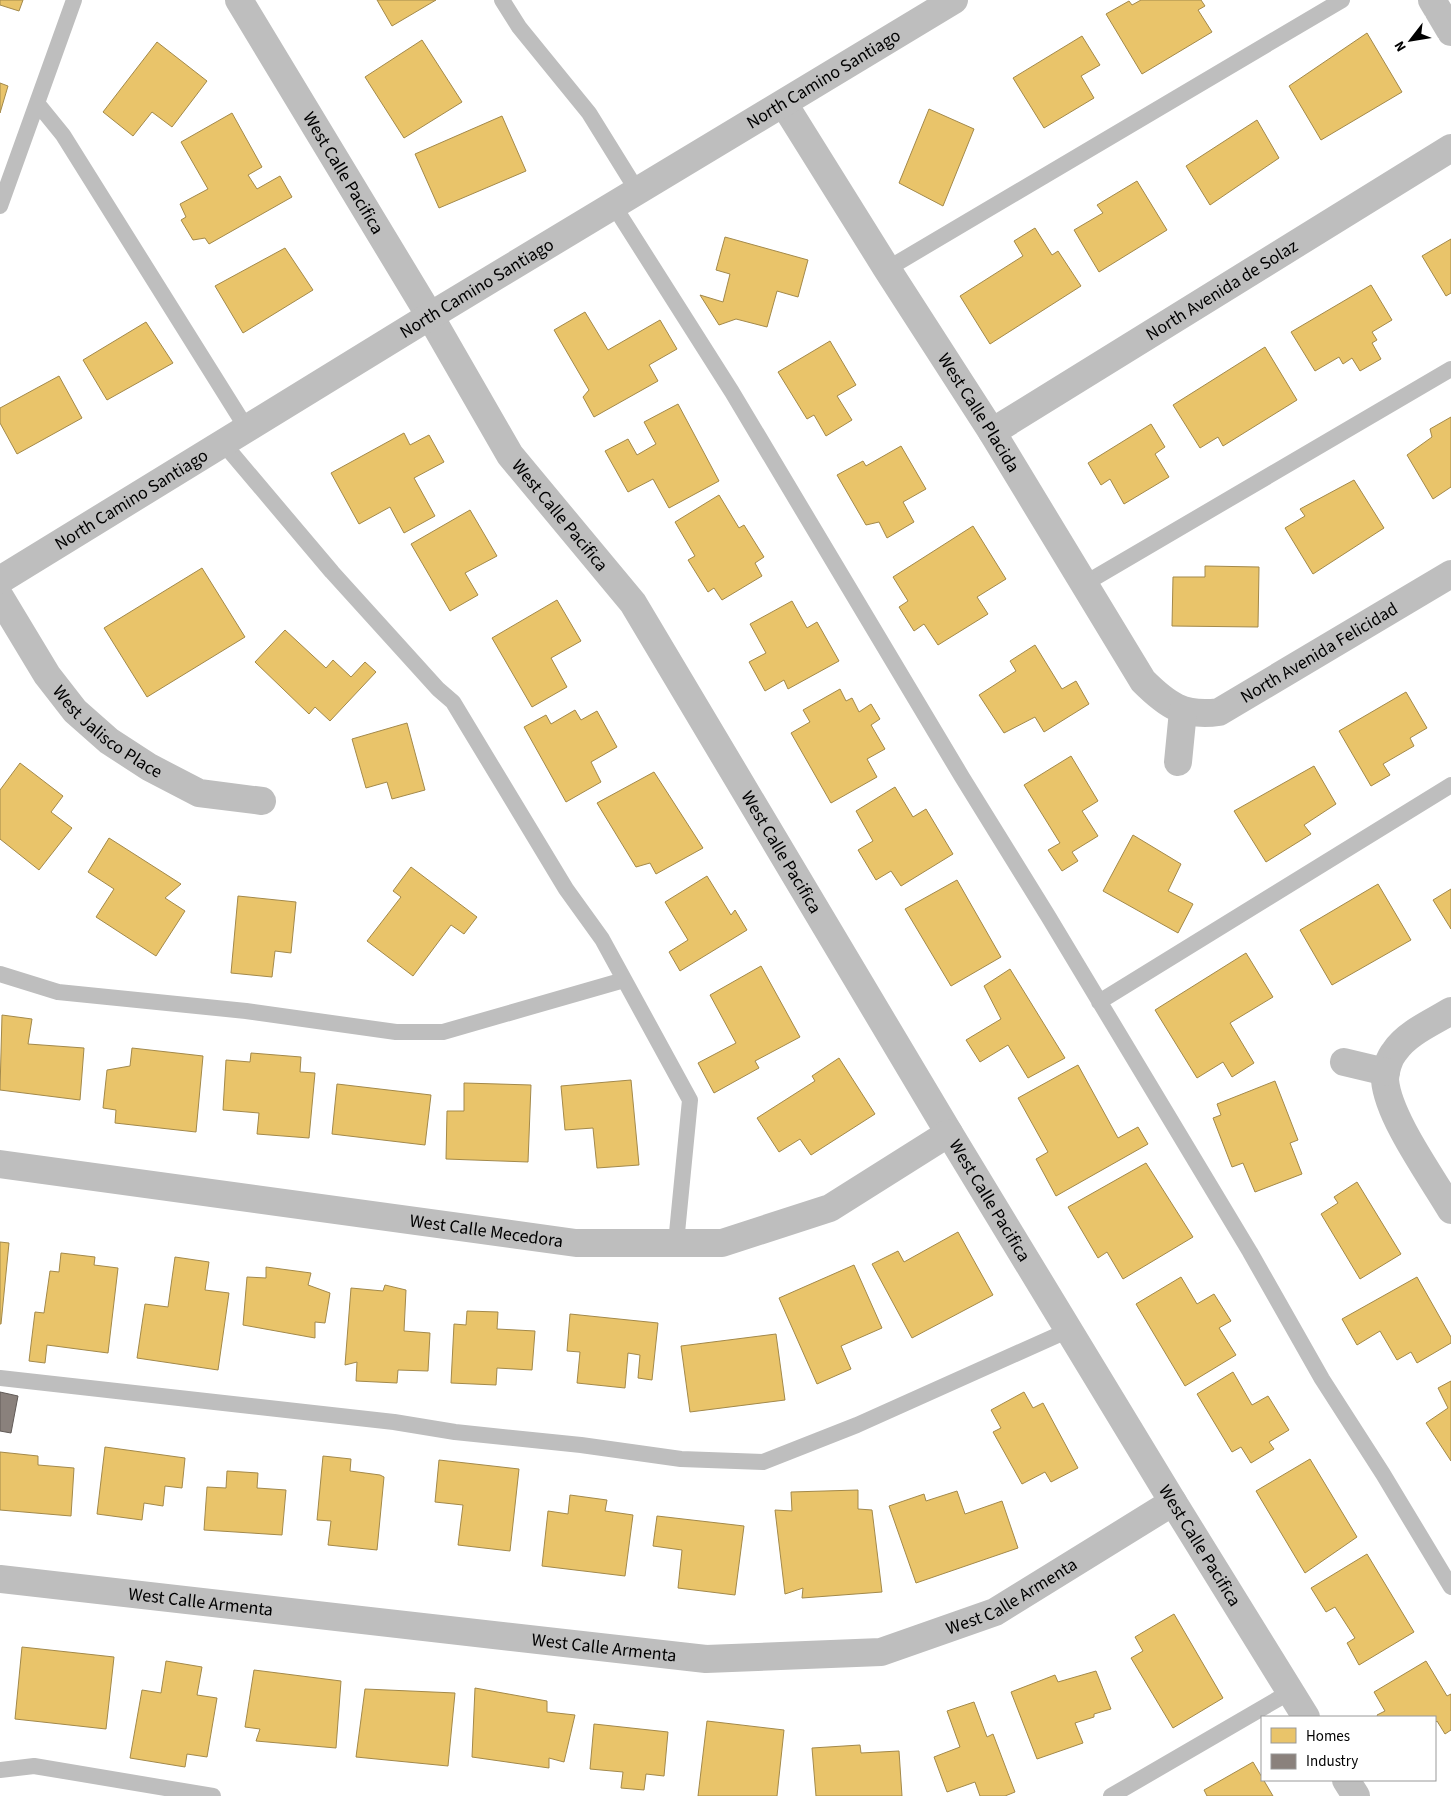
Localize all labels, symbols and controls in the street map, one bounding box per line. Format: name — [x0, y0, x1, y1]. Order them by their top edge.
north arrow — [1386, 15, 1436, 65]
street label: North Camino Santiago — [742, 23, 905, 135]
text: N — [1390, 37, 1412, 55]
street label: West Calle Pacifica — [297, 107, 390, 239]
street label: North Camino Santiago — [395, 232, 558, 344]
street label: North Avenida de Solaz — [1141, 233, 1303, 346]
street label: West Calle Placida — [932, 348, 1026, 477]
street label: North Camino Santiago — [50, 443, 213, 556]
street label: West Calle Pacifica — [506, 454, 614, 577]
street label: North Avenida Felicidad — [1235, 596, 1402, 709]
street label: West Jalisco Place — [47, 680, 167, 784]
street label: West Calle Pacifica — [735, 786, 828, 918]
street label: West Calle Pacifica — [943, 1135, 1037, 1266]
street label: West Calle Mecedora — [408, 1208, 565, 1254]
street label: West Calle Pacifica — [1153, 1480, 1247, 1611]
street label: West Calle Armenta — [942, 1552, 1082, 1641]
street label: West Calle Armenta — [127, 1581, 274, 1622]
street label: West Calle Armenta — [530, 1627, 678, 1668]
legend — [1261, 1716, 1436, 1781]
text: Homes — [1306, 1726, 1350, 1747]
text: Industry — [1306, 1751, 1358, 1772]

